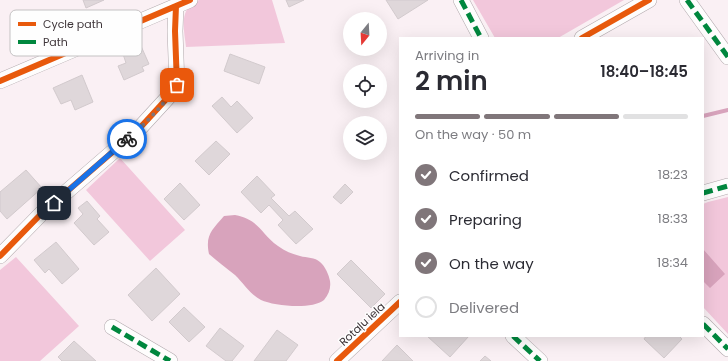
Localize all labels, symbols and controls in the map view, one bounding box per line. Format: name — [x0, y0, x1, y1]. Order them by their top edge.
legend — [10, 10, 142, 56]
north arrow — [343, 12, 387, 56]
map controls — [343, 12, 387, 160]
text: Cycle path — [43, 16, 103, 32]
text: Path — [43, 34, 68, 50]
text: Arriving in — [415, 46, 479, 65]
text: 18:40–18:45 — [600, 61, 688, 82]
text: 2 min — [415, 63, 488, 99]
button: locate — [343, 64, 387, 108]
pin — [160, 68, 194, 102]
icon: bag — [166, 74, 188, 96]
button: layers — [343, 116, 387, 160]
courier — [107, 119, 147, 159]
text: On the way · 50 m — [415, 125, 531, 144]
icon: bike — [116, 128, 138, 150]
icon: check — [415, 164, 437, 186]
text: Confirmed — [449, 165, 529, 186]
text: 18:23 — [658, 165, 688, 184]
pin — [37, 186, 71, 220]
icon: home — [43, 192, 65, 214]
icon: check — [415, 208, 437, 230]
text: Preparing — [449, 209, 522, 230]
text: 18:33 — [658, 209, 688, 228]
icon: check — [415, 252, 437, 274]
text: On the way — [449, 253, 534, 274]
text: 18:34 — [657, 253, 688, 272]
text: Delivered — [449, 297, 519, 318]
street label: Rotaļu iela — [336, 299, 388, 349]

